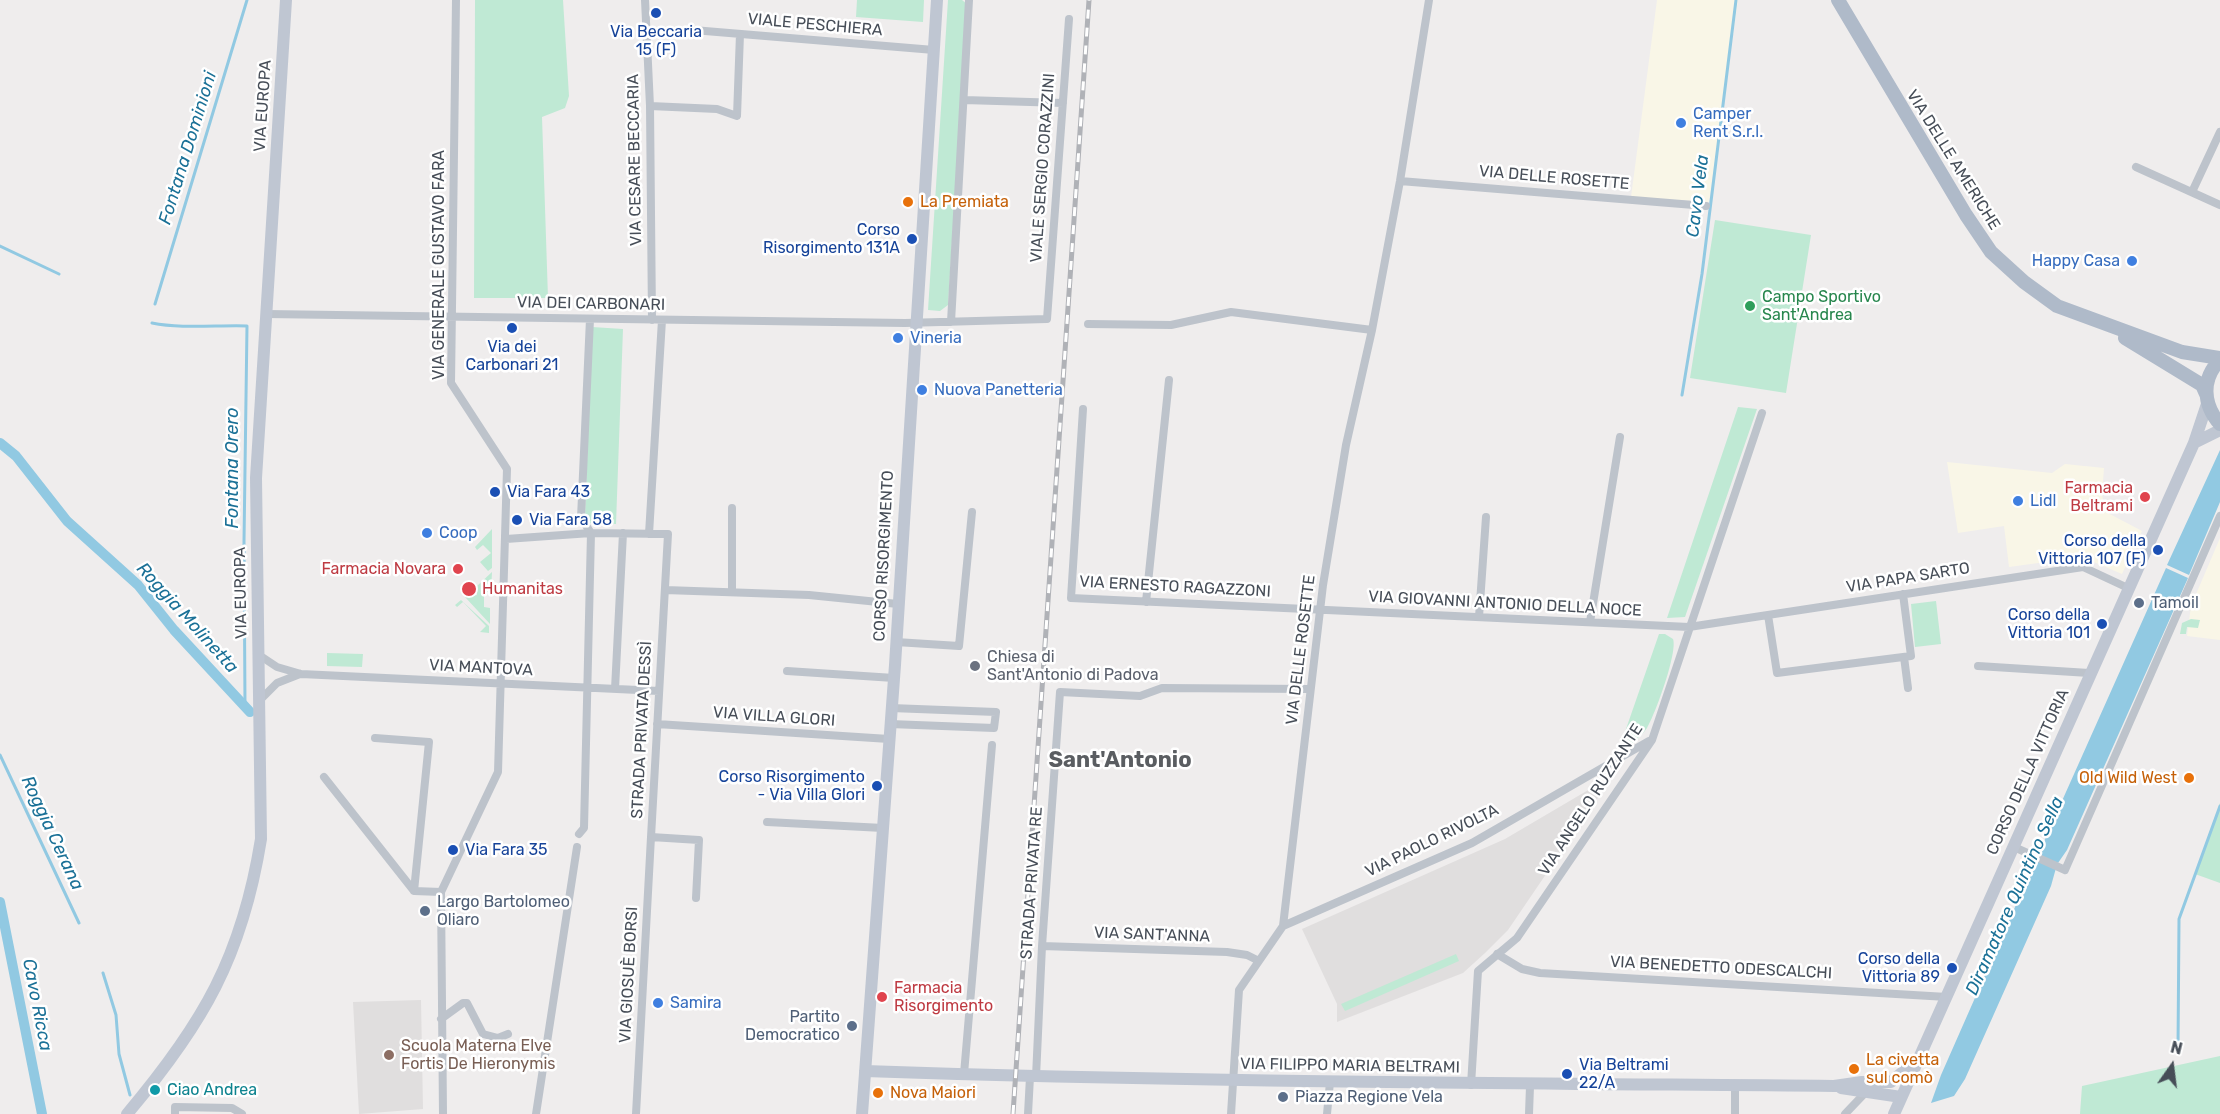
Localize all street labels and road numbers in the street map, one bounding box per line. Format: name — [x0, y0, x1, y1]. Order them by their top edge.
street label: VIALE PESCHIERA — [747, 10, 883, 40]
street label: VIA EUROPA — [250, 59, 276, 153]
street label: VIALE SERGIO CORAZZINI — [1027, 73, 1059, 263]
street label: VIA CESARE BECCARIA — [624, 74, 646, 246]
street label: VIA DELLE AMERICHE — [1902, 86, 2004, 234]
street label: VIA GENERALE GUSTAVO FARA — [429, 150, 449, 380]
street label: VIA DELLE ROSETTE — [1478, 162, 1630, 194]
street label: VIA DEI CARBONARI — [517, 293, 665, 315]
street label: CORSO RISORGIMENTO — [870, 470, 898, 642]
street label: VIA EUROPA — [231, 547, 251, 639]
street label: VIA PAPA SARTO — [1845, 559, 1971, 597]
street label: VIA ERNESTO RAGAZZONI — [1079, 572, 1271, 602]
street label: VIA DELLE ROSETTE — [1282, 574, 1320, 726]
street label: VIA GIOVANNI ANTONIO DELLA NOCE — [1368, 587, 1642, 621]
street label: STRADA PRIVATA DESSÌ — [628, 641, 656, 819]
street label: VIA MANTOVA — [429, 656, 533, 680]
street label: CORSO DELLA VITTORIA — [1983, 686, 2073, 858]
street label: VIA VILLA GLORI — [712, 703, 836, 731]
street label: VIA ANGELO RUZZANTE — [1535, 720, 1647, 880]
street label: VIA PAOLO RIVOLTA — [1362, 800, 1502, 882]
street label: STRADA PRIVATA RE — [1017, 806, 1047, 960]
street label: VIA GIOSUÈ BORSI — [616, 906, 642, 1044]
street label: VIA SANT'ANNA — [1093, 923, 1211, 947]
street label: VIA BENEDETTO ODESCALCHI — [1609, 953, 1833, 983]
street label: VIA FILIPPO MARIA BELTRAMI — [1240, 1054, 1460, 1078]

